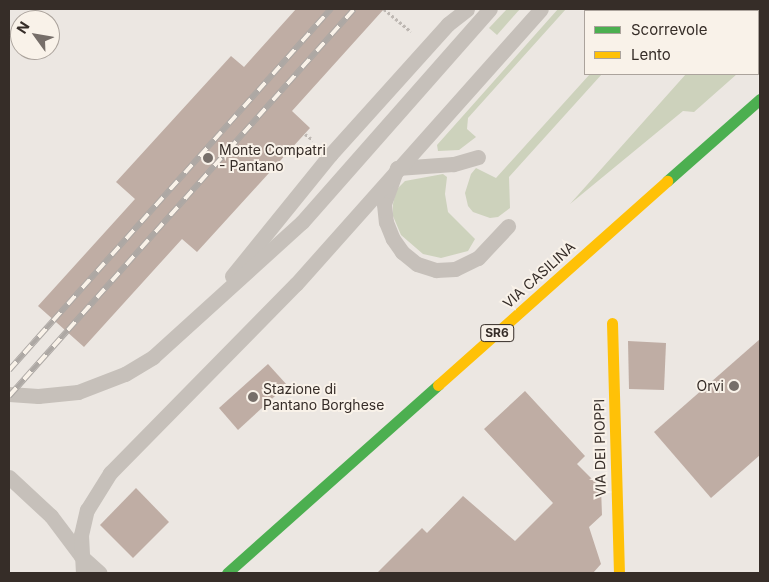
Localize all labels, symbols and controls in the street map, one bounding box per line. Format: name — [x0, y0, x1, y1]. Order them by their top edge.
north arrow — [10, 10, 60, 60]
legend — [584, 10, 759, 75]
text: N — [13, 18, 33, 36]
text: Scorrevole — [631, 20, 707, 39]
text: Lento — [631, 45, 671, 64]
place label: Monte Compatri - Pantano — [219, 142, 326, 174]
marker: Monte Compatri - Pantano — [201, 151, 215, 165]
street label: VIA CASILINA — [499, 238, 579, 312]
road number: SR6 — [480, 323, 514, 342]
place label: Orvi — [697, 378, 724, 394]
marker: Orvi — [728, 380, 740, 392]
place label: Stazione di Pantano Borghese — [263, 381, 384, 414]
marker: Stazione di Pantano Borghese — [247, 391, 259, 403]
street label: VIA DEI PIOPPI — [591, 399, 609, 497]

